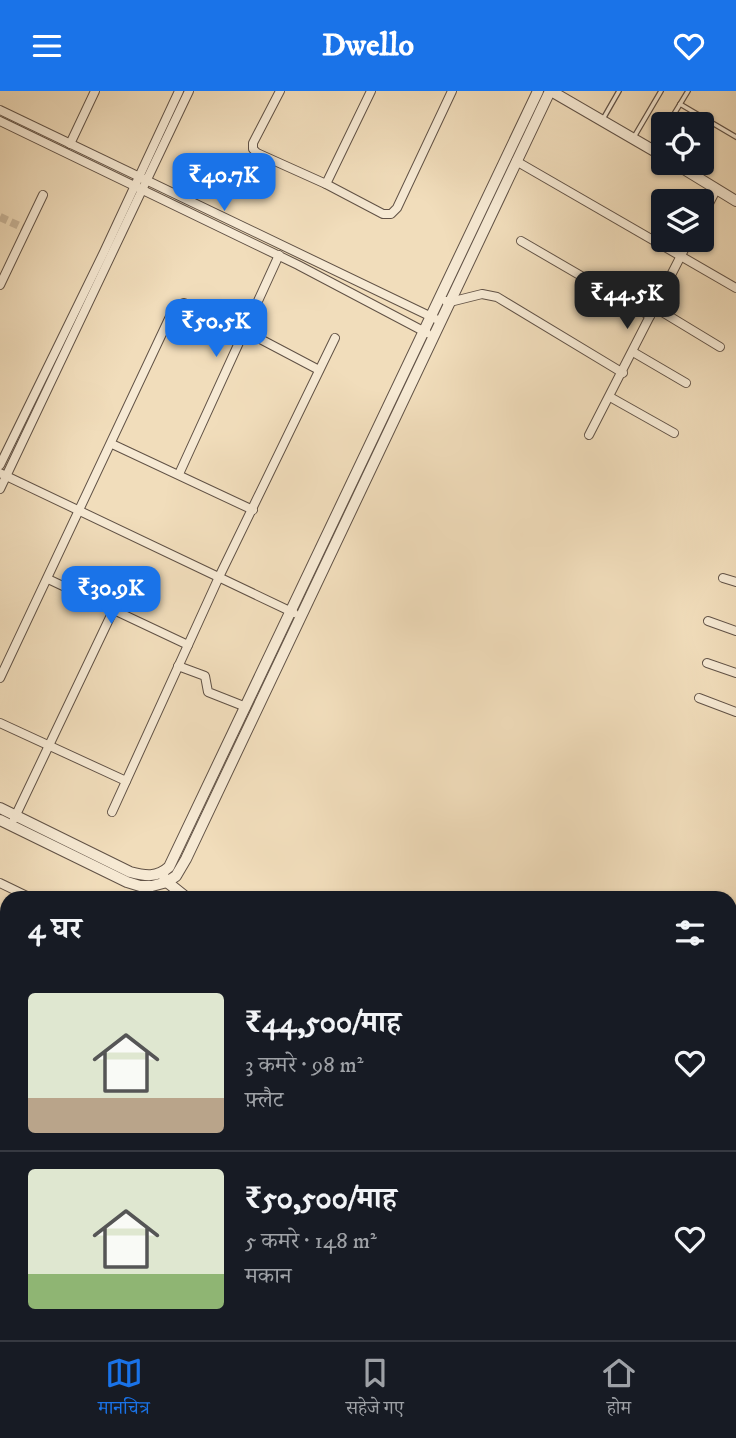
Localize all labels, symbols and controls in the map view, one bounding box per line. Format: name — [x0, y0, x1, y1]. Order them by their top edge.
text: Dwello — [322, 26, 414, 66]
icon: menu — [28, 27, 66, 65]
icon: heart — [670, 27, 708, 65]
map controls — [651, 112, 714, 252]
button: locate — [651, 112, 714, 175]
pin: ₹40.7K — [167, 153, 281, 213]
text: ₹40.7K — [189, 161, 259, 190]
button: layers — [651, 189, 714, 252]
pin: ₹44.5K — [570, 271, 684, 331]
text: ₹44.5K — [591, 279, 663, 308]
pin: ₹50.5K — [159, 299, 273, 359]
text: ₹50.5K — [181, 307, 251, 336]
pin: ₹30.9K — [54, 567, 168, 626]
text: ₹30.9K — [77, 574, 145, 603]
text: 4 घर — [28, 911, 82, 948]
icon: filters — [671, 914, 709, 952]
text: ₹44,500/माह — [245, 1005, 401, 1042]
icon: home — [84, 1021, 168, 1105]
icon: heart — [671, 1044, 709, 1082]
text: 3 कमरे · 98 m² — [245, 1051, 364, 1080]
text: फ़्लैट — [245, 1086, 283, 1115]
text: ₹50,500/माह — [245, 1181, 397, 1218]
icon: home — [84, 1197, 168, 1281]
icon: heart — [671, 1220, 709, 1258]
text: 5 कमरे · 148 m² — [245, 1227, 377, 1256]
text: मकान — [245, 1262, 292, 1291]
tab: मानचित्र — [98, 1354, 150, 1426]
tab: सहेजे गए — [346, 1354, 404, 1426]
tab: होम — [600, 1354, 638, 1426]

